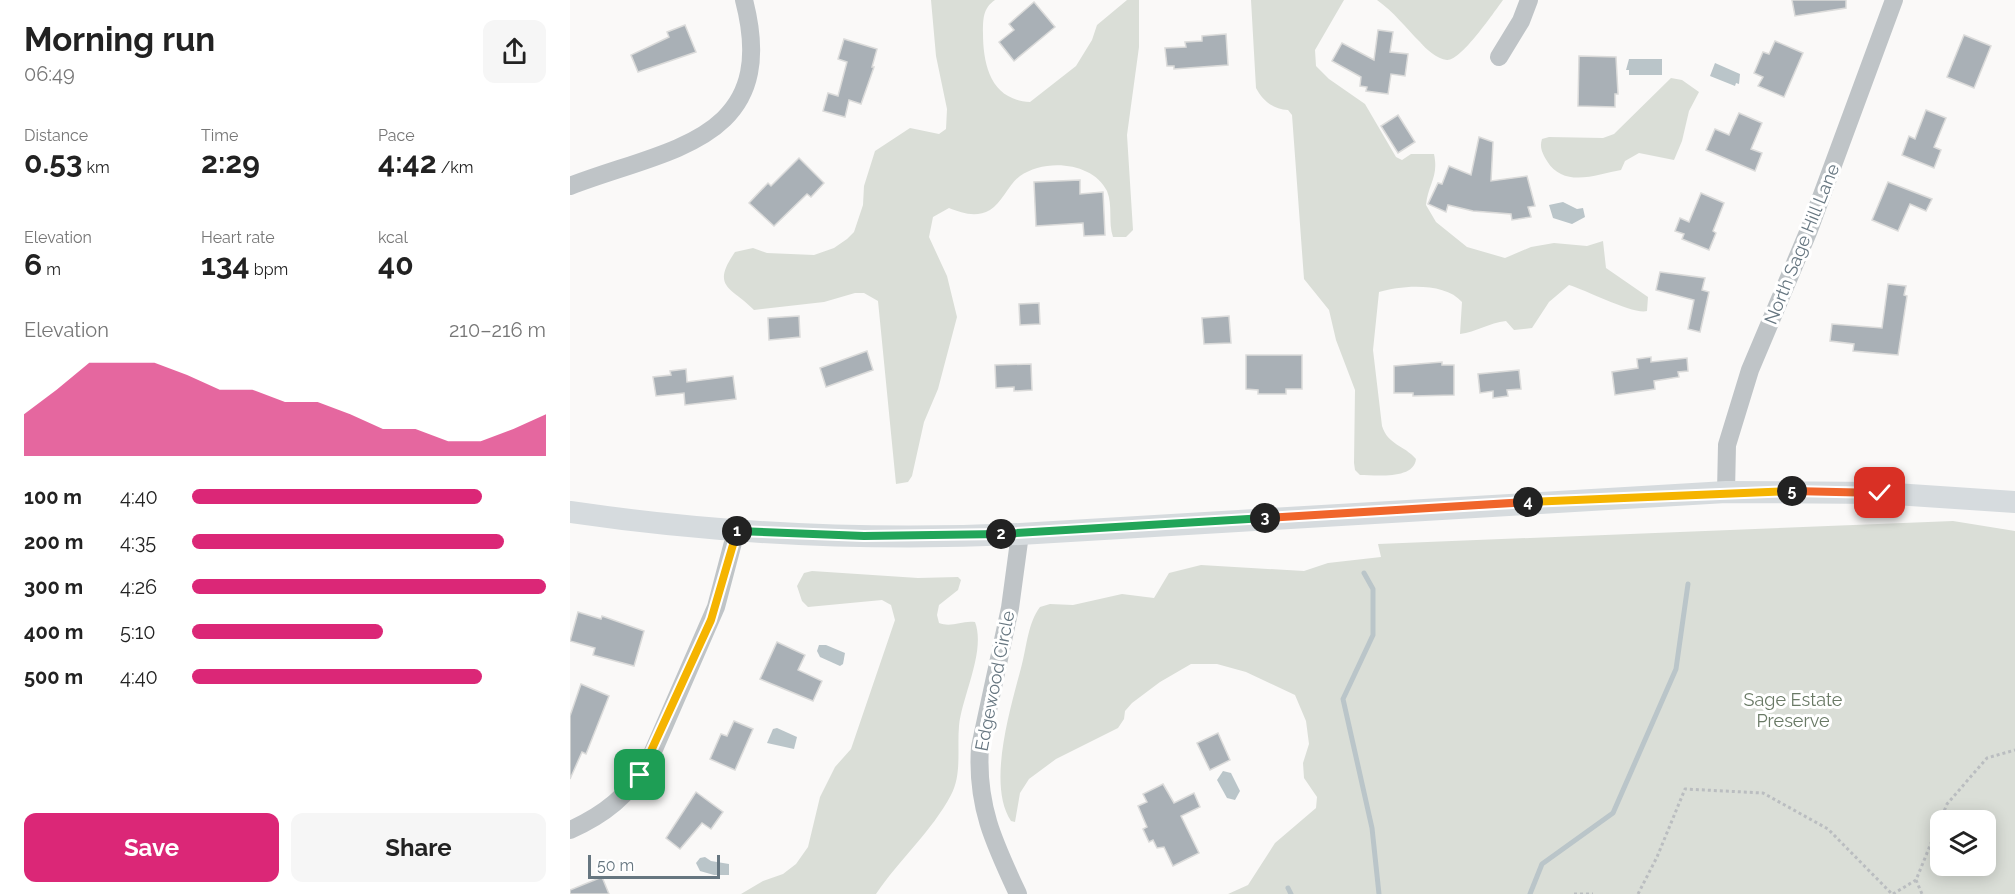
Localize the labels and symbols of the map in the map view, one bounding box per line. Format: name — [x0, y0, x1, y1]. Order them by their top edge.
street label: North Sage Hill Lane — [1760, 160, 1844, 327]
pin — [1854, 467, 1905, 518]
pin: 5 — [1777, 476, 1807, 506]
pin: 4 — [1513, 487, 1543, 517]
pin: 3 — [1250, 503, 1280, 533]
pin: 1 — [722, 516, 752, 546]
pin: 2 — [986, 519, 1016, 549]
street label: Edgewood Circle — [971, 609, 1018, 753]
park label: Sage Estate Preserve — [1744, 689, 1843, 731]
pin — [614, 749, 665, 800]
scale bar — [588, 852, 720, 880]

